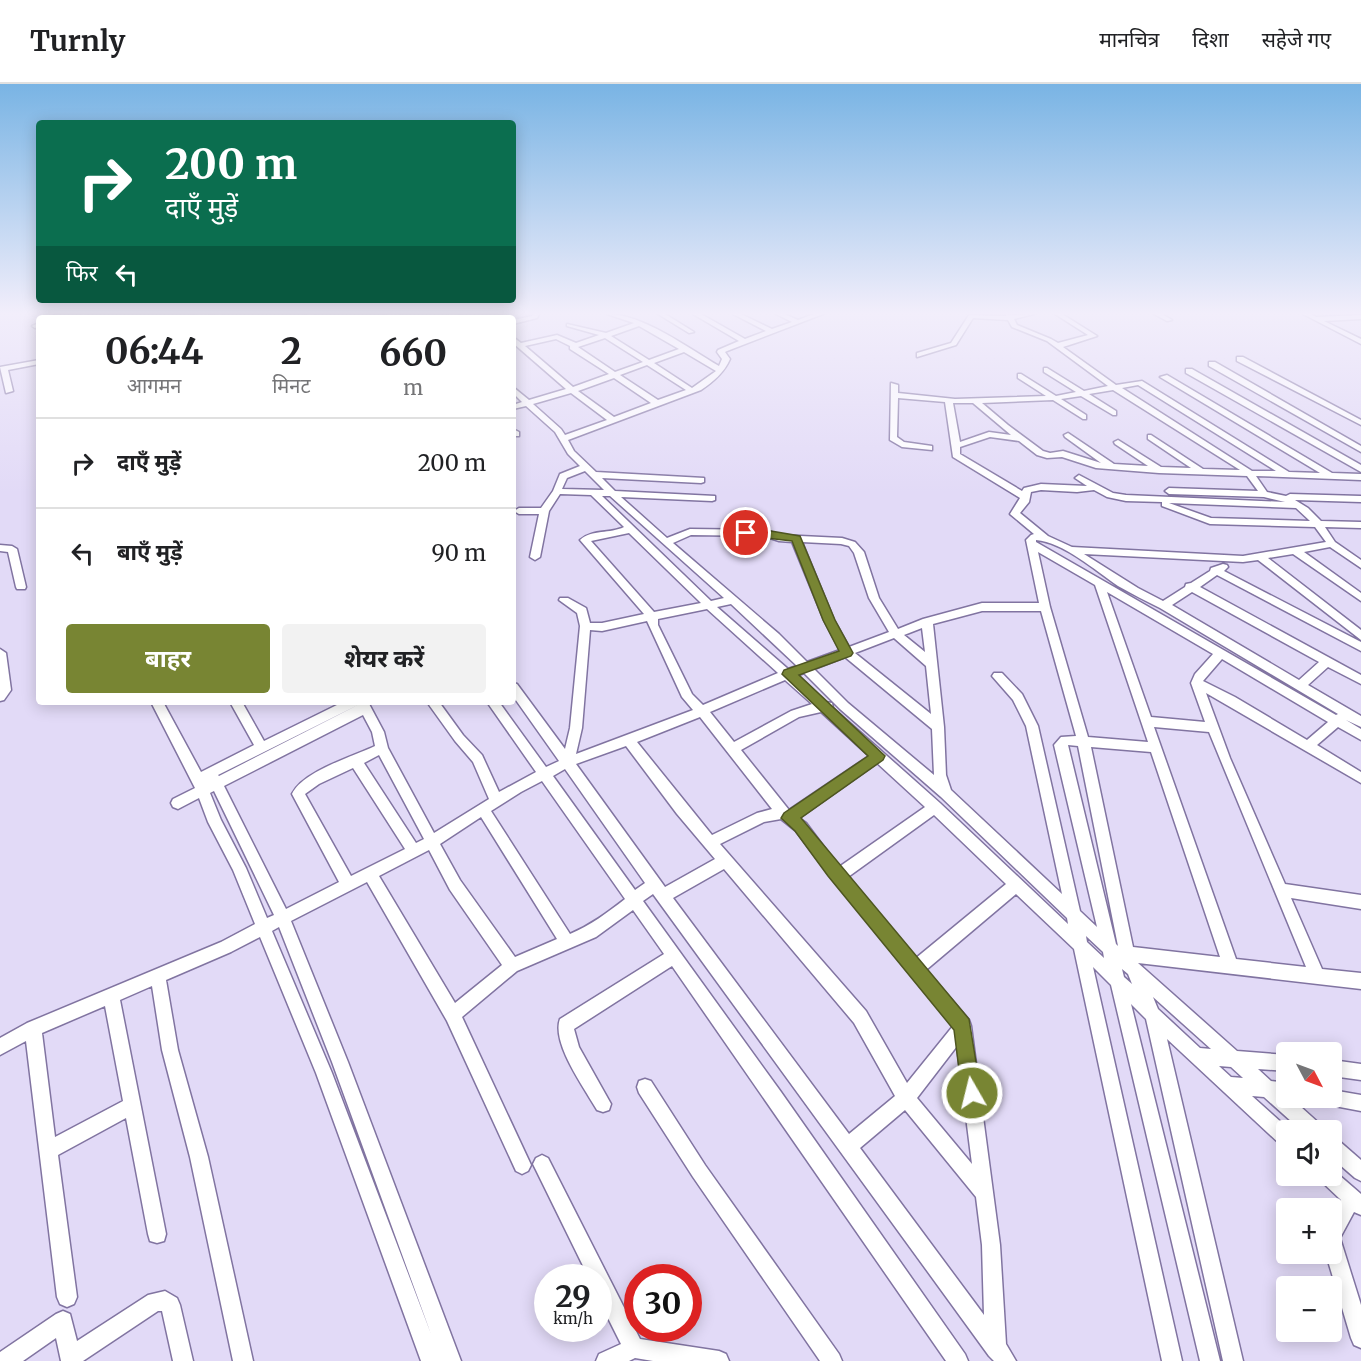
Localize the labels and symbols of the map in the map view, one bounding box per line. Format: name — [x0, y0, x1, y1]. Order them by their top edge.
pin — [720, 507, 771, 558]
north arrow — [1276, 1042, 1342, 1108]
position arrow — [940, 1061, 1004, 1125]
speed limit sign: 30 — [624, 1264, 702, 1342]

